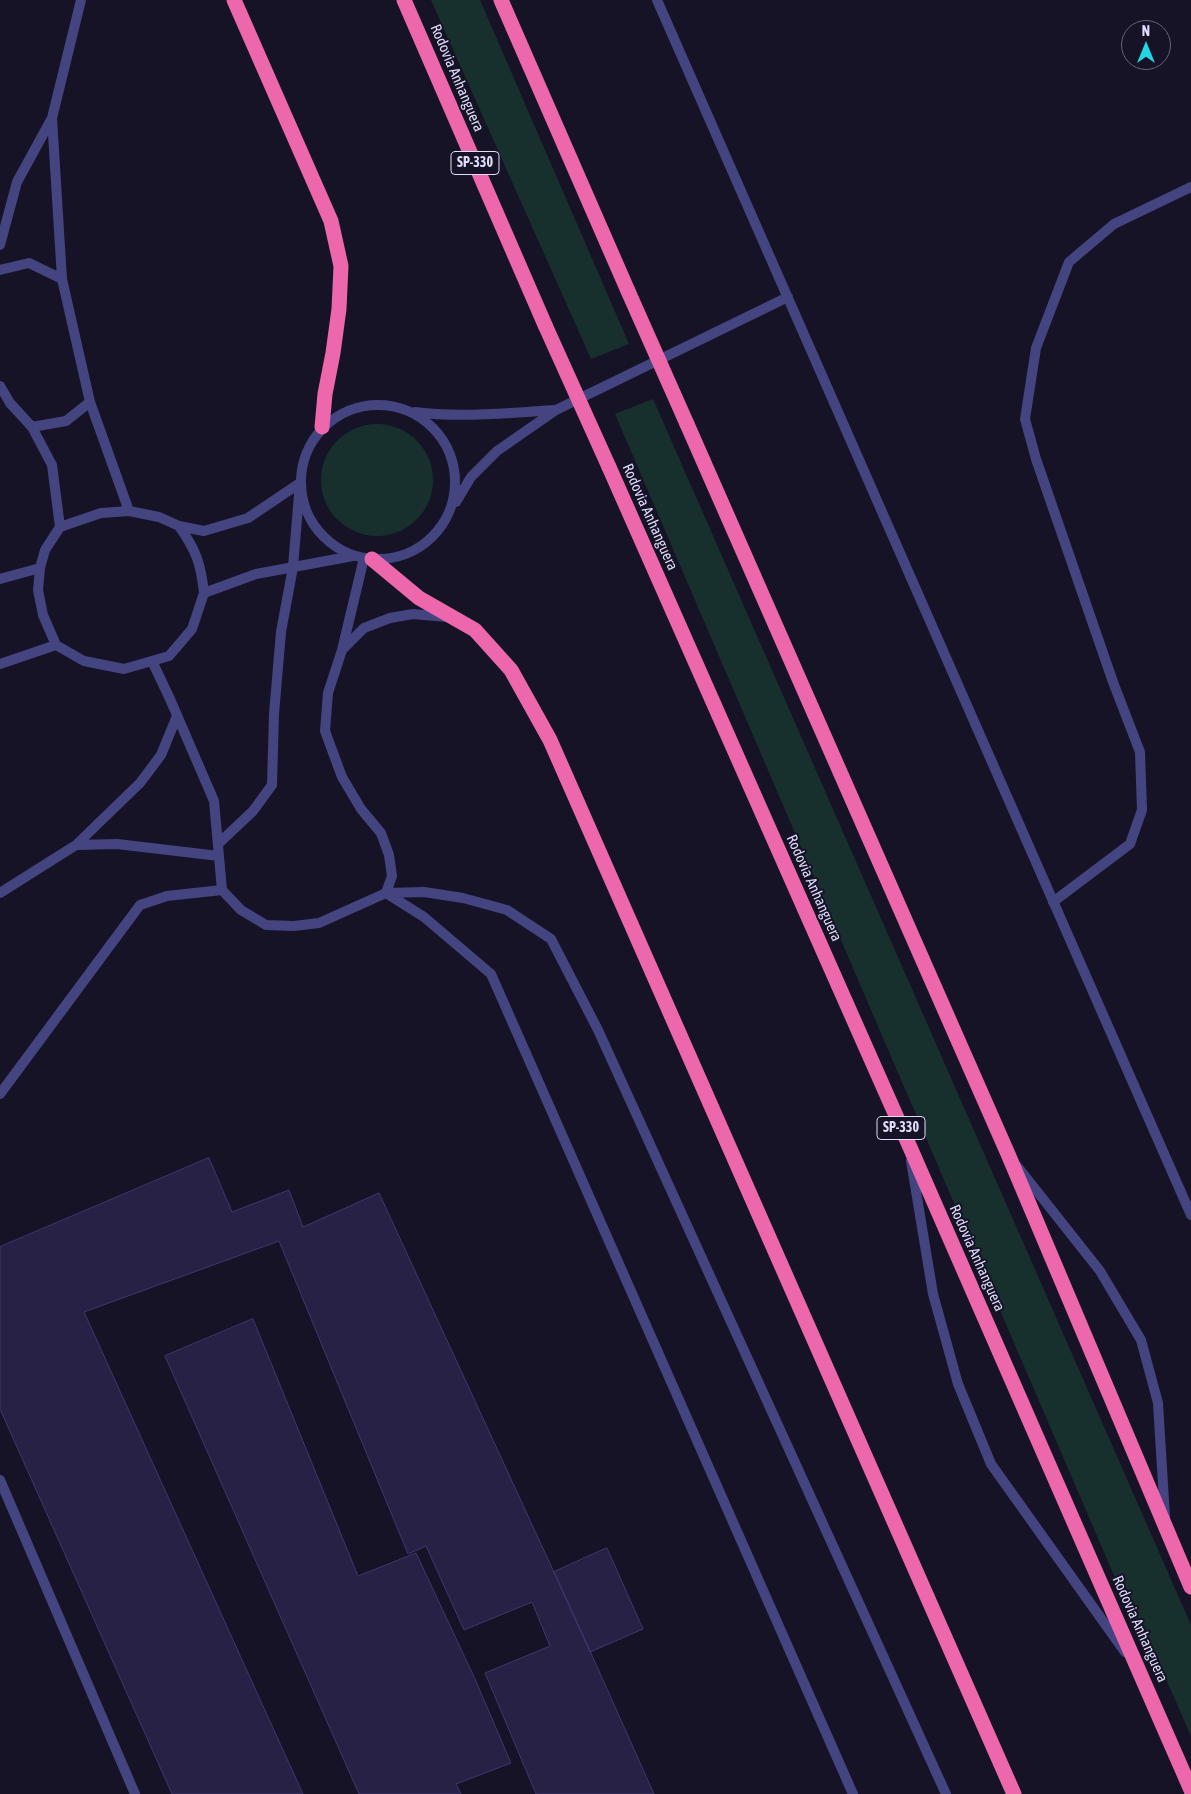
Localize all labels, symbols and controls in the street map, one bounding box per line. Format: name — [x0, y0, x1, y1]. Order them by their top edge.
north arrow — [1121, 20, 1171, 70]
street label: Rodovia Anhanguera — [426, 22, 488, 134]
text: N — [1142, 23, 1150, 39]
road number: SP-330 — [451, 152, 499, 174]
street label: Rodovia Anhanguera — [618, 461, 682, 573]
street label: Rodovia Anhanguera — [782, 832, 846, 944]
road number: SP-330 — [877, 1116, 925, 1140]
street label: Rodovia Anhanguera — [945, 1202, 1009, 1314]
street label: Rodovia Anhanguera — [1108, 1573, 1172, 1685]

